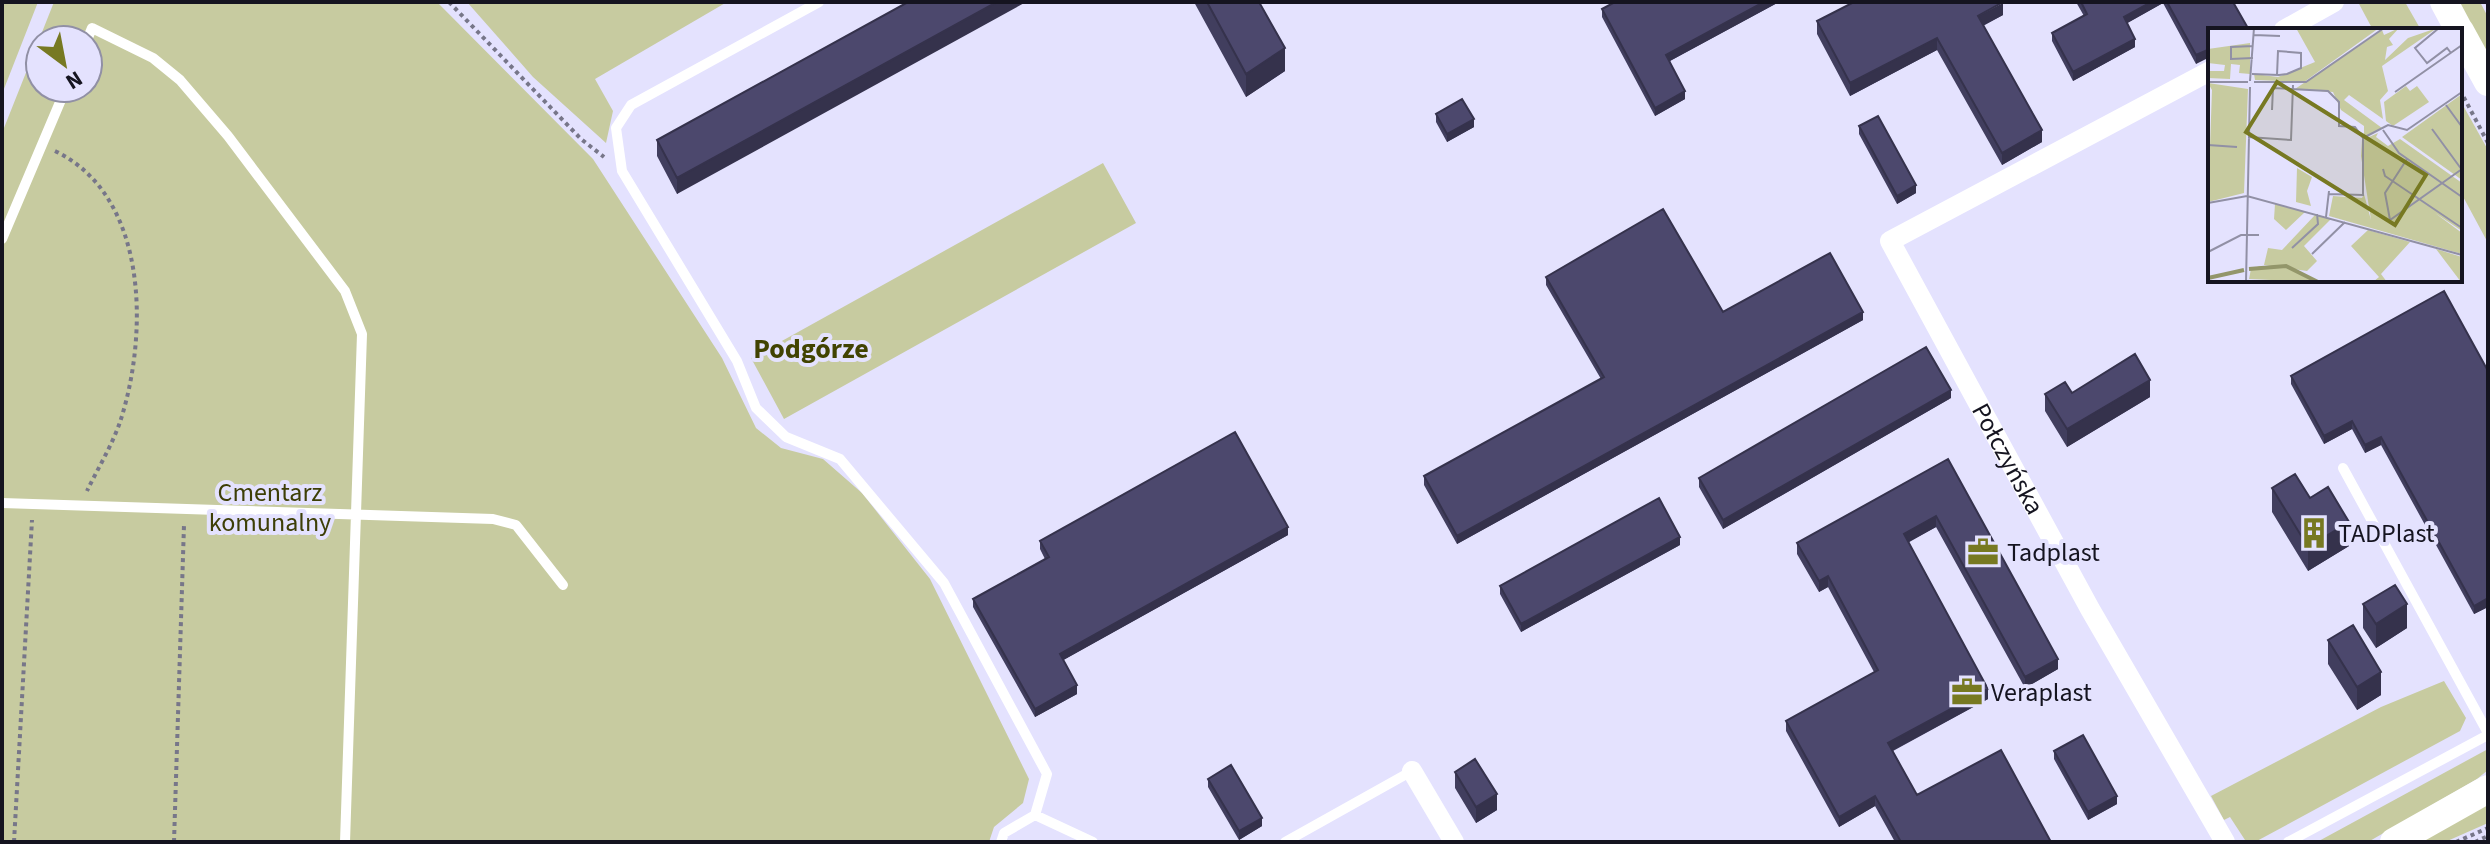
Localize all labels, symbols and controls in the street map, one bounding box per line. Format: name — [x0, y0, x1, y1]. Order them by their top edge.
north arrow — [24, 24, 104, 104]
inset map — [2208, 28, 2462, 282]
text: N — [59, 63, 89, 98]
district label: Podgórze — [753, 329, 869, 369]
street label: Połczyńska — [1963, 396, 2054, 521]
park label: Cmentarz komunalny — [209, 474, 331, 541]
place label: TADPlast — [2338, 515, 2435, 552]
building icon: TADPlast — [2297, 516, 2331, 550]
place label: Tadplast — [2007, 534, 2100, 571]
office icon: Tadplast — [1966, 535, 2000, 569]
place label: Veraplast — [1991, 674, 2092, 711]
office icon: Veraplast — [1950, 675, 1984, 709]

